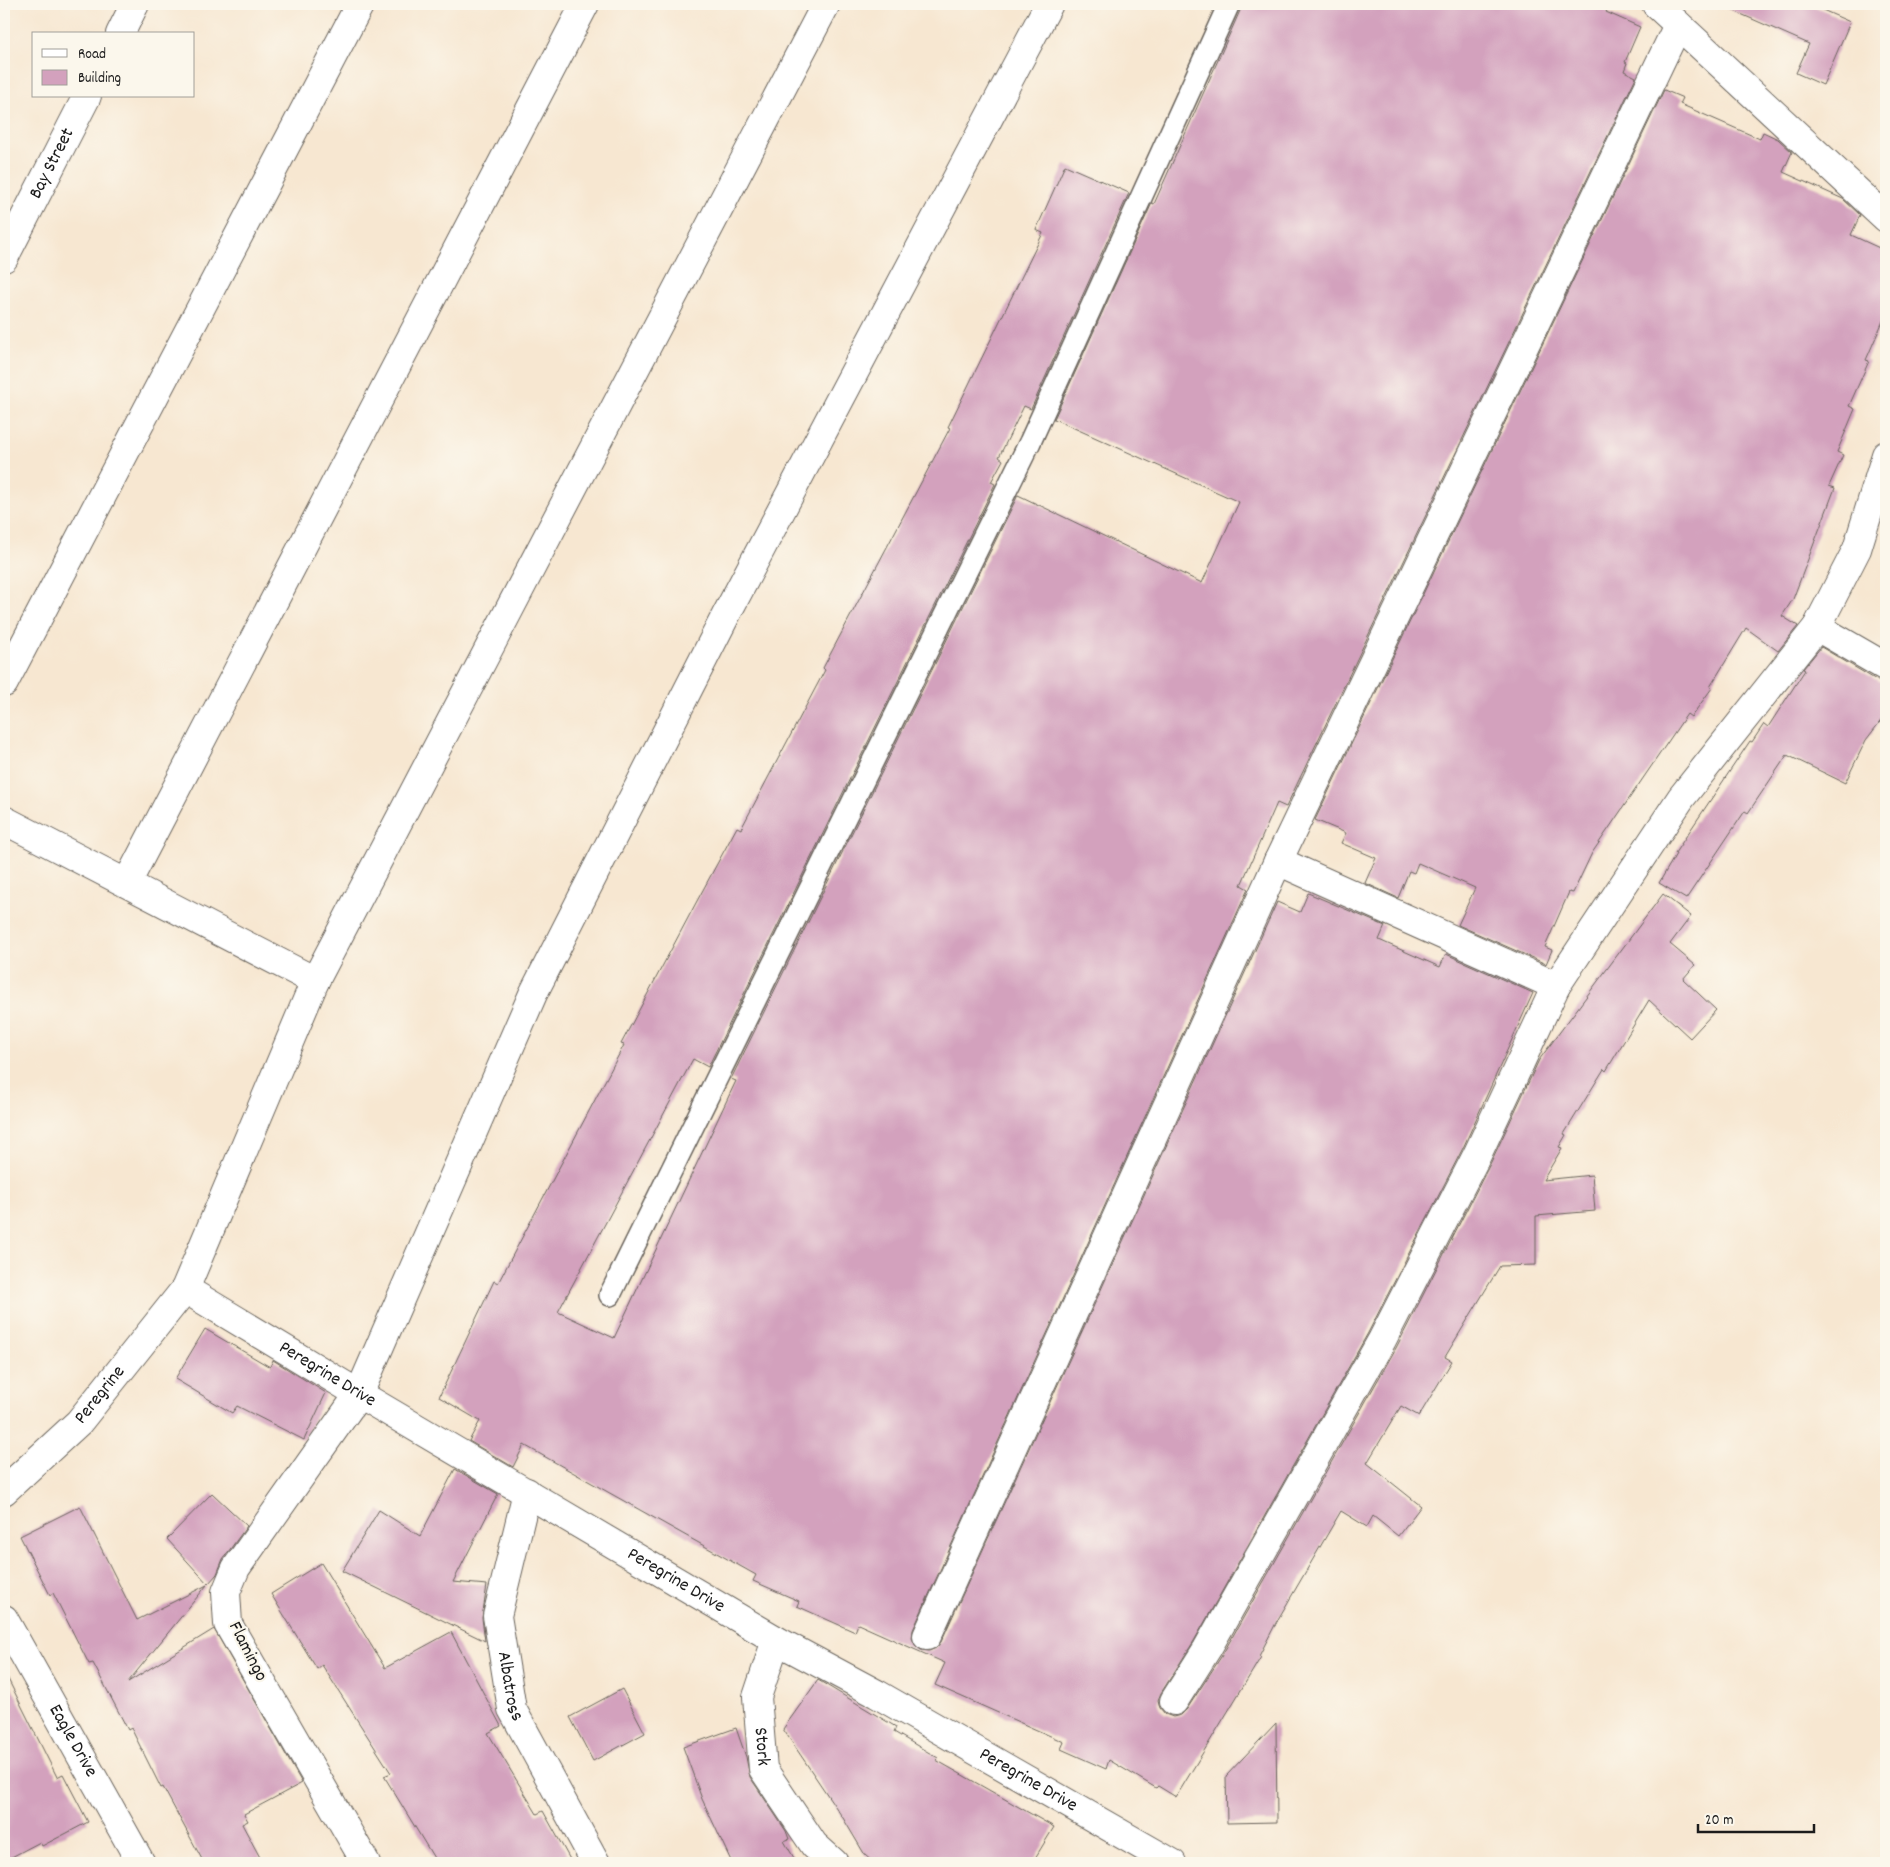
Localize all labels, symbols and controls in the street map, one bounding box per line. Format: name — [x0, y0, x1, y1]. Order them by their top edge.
legend — [32, 32, 195, 98]
text: Road — [78, 44, 106, 66]
text: Building — [78, 68, 121, 90]
street label: Bay Street — [23, 124, 82, 204]
street label: Peregrine Drive — [273, 1335, 381, 1415]
street label: Peregrine — [68, 1360, 132, 1431]
street label: Peregrine Drive — [622, 1541, 730, 1620]
street label: Flamingo — [220, 1617, 274, 1687]
street label: Albatross — [489, 1650, 530, 1726]
street label: Eagle Drive — [41, 1700, 104, 1782]
street label: Stork — [746, 1726, 776, 1767]
street label: Peregrine Drive — [974, 1742, 1082, 1819]
scale bar — [1698, 1802, 1814, 1834]
text: 20 m — [1705, 1810, 1733, 1832]

